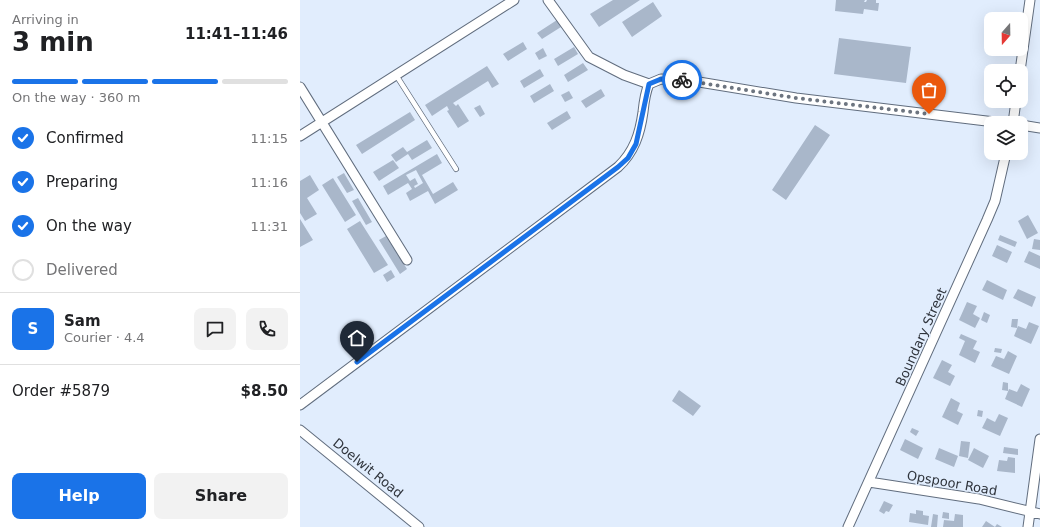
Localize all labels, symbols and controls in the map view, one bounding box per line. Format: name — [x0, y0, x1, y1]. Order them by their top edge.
text: Arriving in — [12, 12, 79, 27]
north arrow — [984, 12, 1028, 56]
map controls — [984, 12, 1028, 160]
text: 11:41–11:46 — [185, 25, 288, 43]
text: 3 min — [12, 27, 94, 57]
courier — [662, 60, 702, 100]
button: locate — [984, 64, 1028, 108]
icon: bike — [671, 69, 693, 91]
pin — [912, 73, 946, 114]
icon: bag — [918, 79, 940, 101]
text: On the way · 360 m — [12, 90, 140, 105]
button: layers — [984, 116, 1028, 160]
icon: check — [12, 127, 34, 149]
text: Confirmed — [46, 129, 124, 147]
text: 11:15 — [251, 131, 288, 146]
icon: check — [12, 171, 34, 193]
text: Preparing — [46, 173, 118, 191]
text: 11:16 — [251, 175, 288, 190]
icon: check — [12, 215, 34, 237]
text: On the way — [46, 217, 132, 235]
text: 11:31 — [251, 219, 288, 234]
text: Delivered — [46, 261, 118, 279]
street label: Boundary Street — [893, 285, 949, 389]
button: chat — [194, 308, 236, 350]
button: phone — [246, 308, 288, 350]
text: Sam — [64, 312, 101, 330]
text: S — [28, 320, 38, 338]
pin — [340, 321, 374, 362]
icon: home — [346, 327, 368, 349]
text: Courier · 4.4 — [64, 330, 145, 345]
text: Order #5879 — [12, 382, 110, 400]
text: $8.50 — [241, 382, 288, 400]
street label: Doelwit Road — [330, 435, 406, 501]
street label: Opspoor Road — [906, 468, 998, 498]
button: Help — [12, 473, 146, 519]
button: Share — [154, 473, 288, 519]

